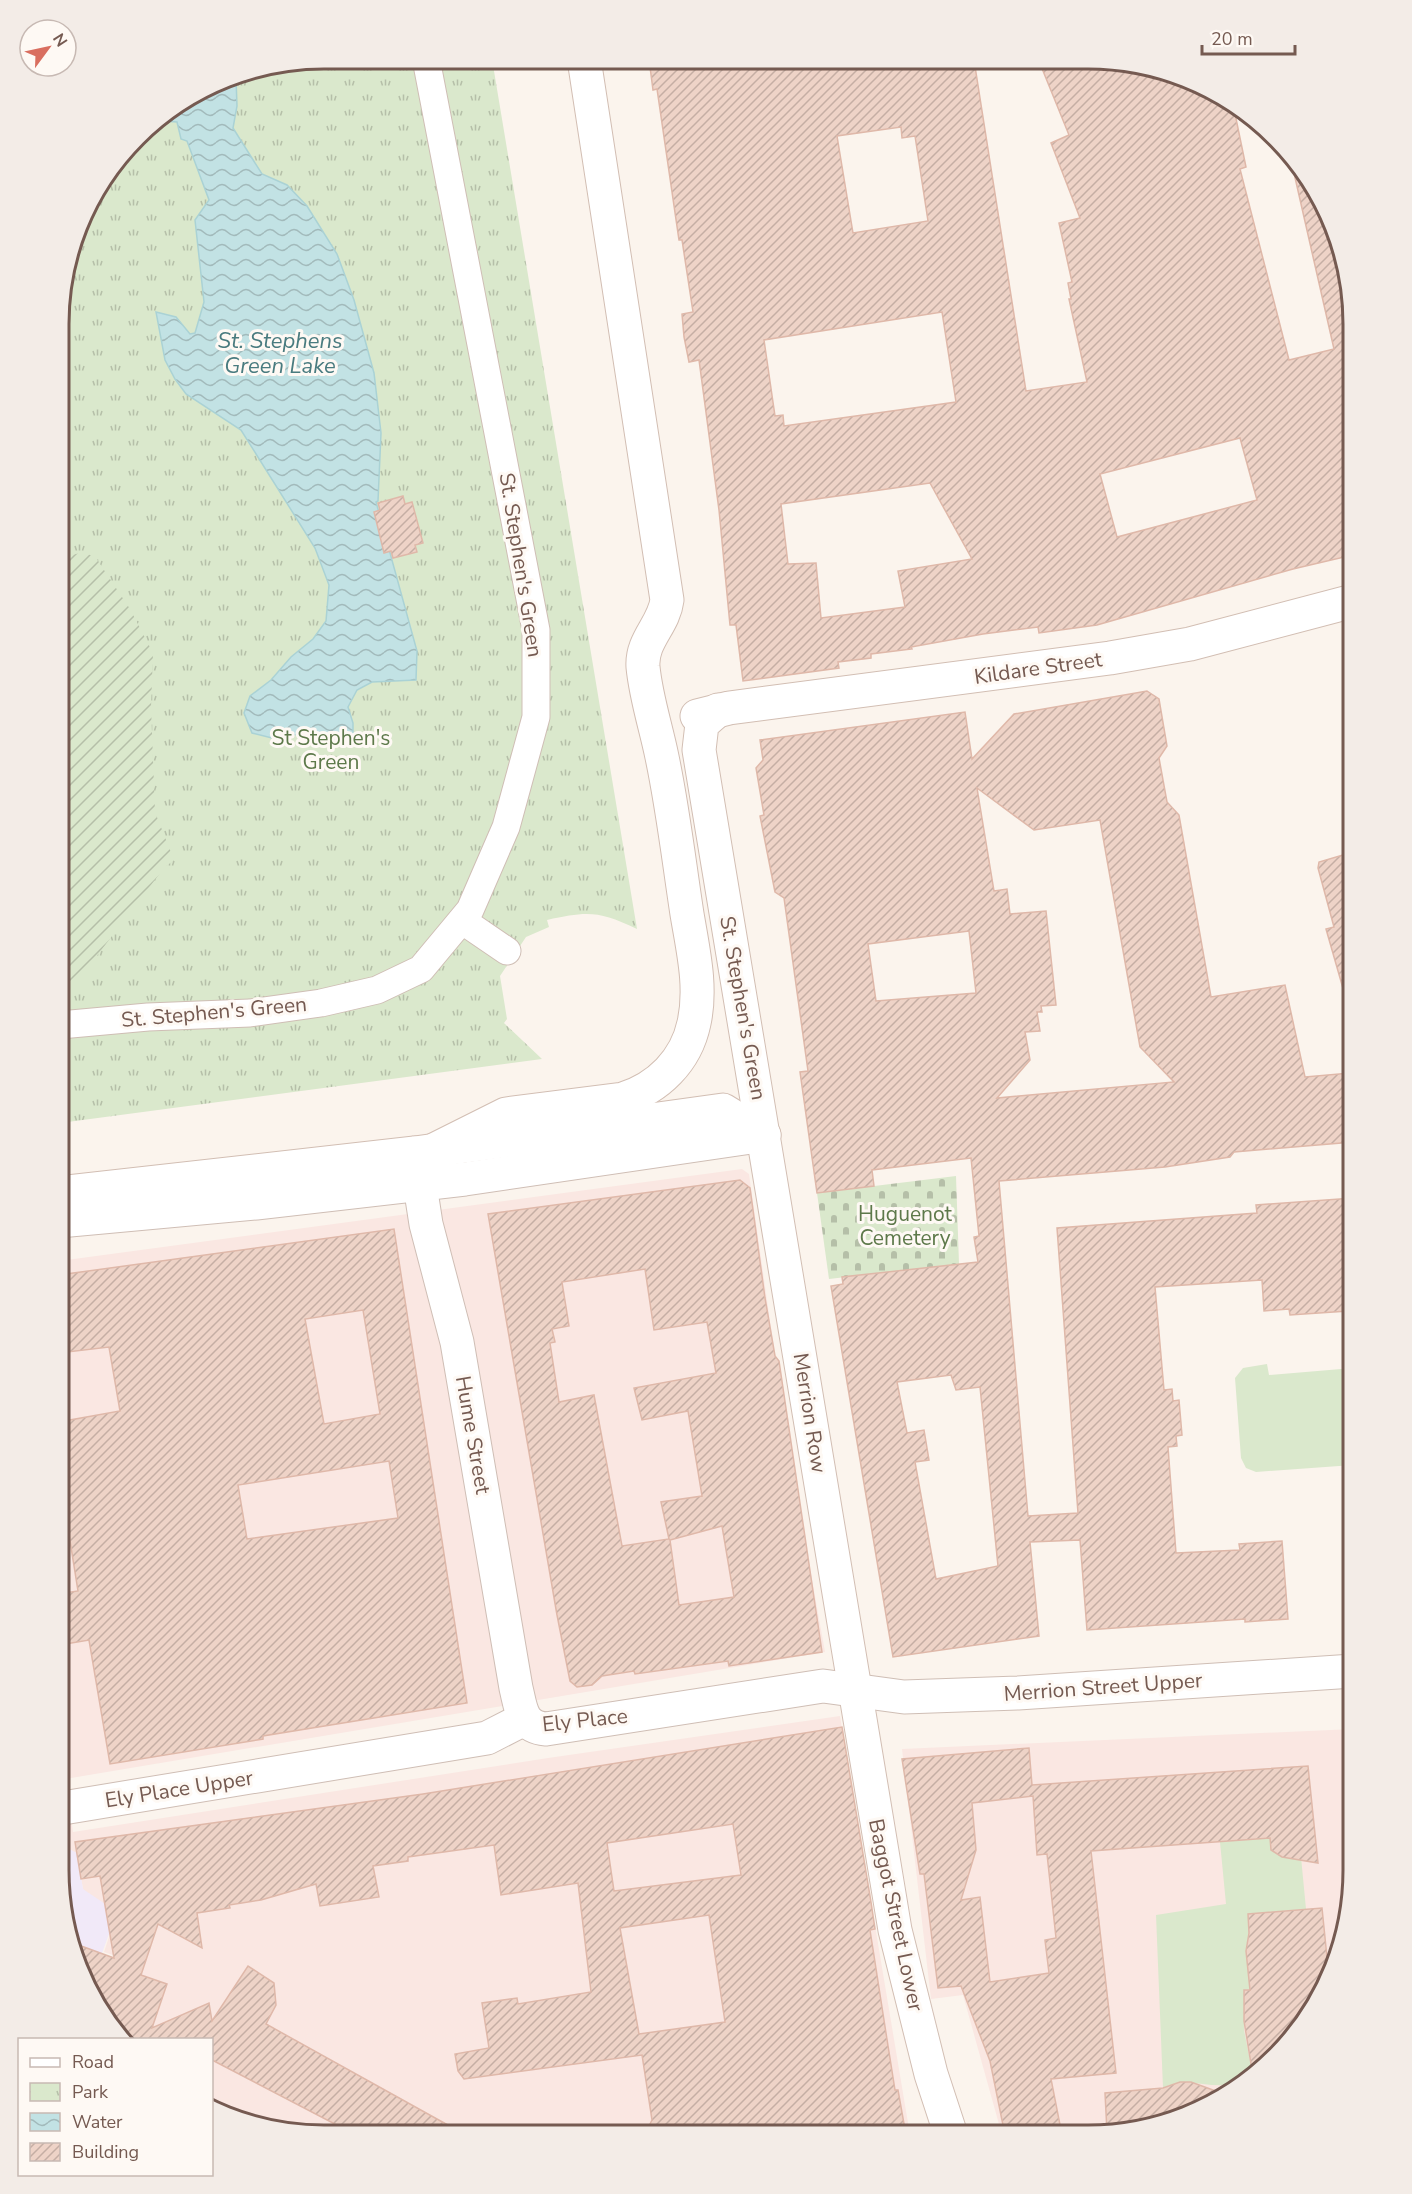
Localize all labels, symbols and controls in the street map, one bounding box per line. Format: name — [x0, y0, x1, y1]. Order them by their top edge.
north arrow — [18, 18, 78, 78]
scale bar — [1202, 18, 1295, 56]
text: 20 m — [1211, 27, 1253, 51]
text: N — [47, 29, 72, 51]
water label: St. Stephens Green Lake — [217, 326, 343, 381]
street label: St. Stephen's Green — [493, 471, 549, 659]
street label: Kildare Street — [972, 645, 1104, 691]
park label: St Stephen's Green — [272, 724, 390, 776]
street label: St. Stephen's Green — [713, 914, 773, 1102]
street label: St. Stephen's Green — [120, 990, 308, 1034]
park label: Huguenot Cemetery — [858, 1200, 953, 1252]
street label: Merrion Row — [787, 1351, 833, 1475]
street label: Hume Street — [449, 1374, 497, 1497]
street label: Merrion Street Upper — [1003, 1666, 1204, 1708]
street label: Ely Place — [541, 1702, 629, 1738]
street label: Ely Place Upper — [103, 1763, 256, 1815]
street label: Baggot Street Lower — [862, 1816, 930, 2014]
legend — [18, 2038, 213, 2176]
text: Road — [72, 2050, 114, 2074]
text: Park — [72, 2080, 109, 2104]
text: Water — [72, 2110, 123, 2134]
text: Building — [72, 2140, 139, 2164]

